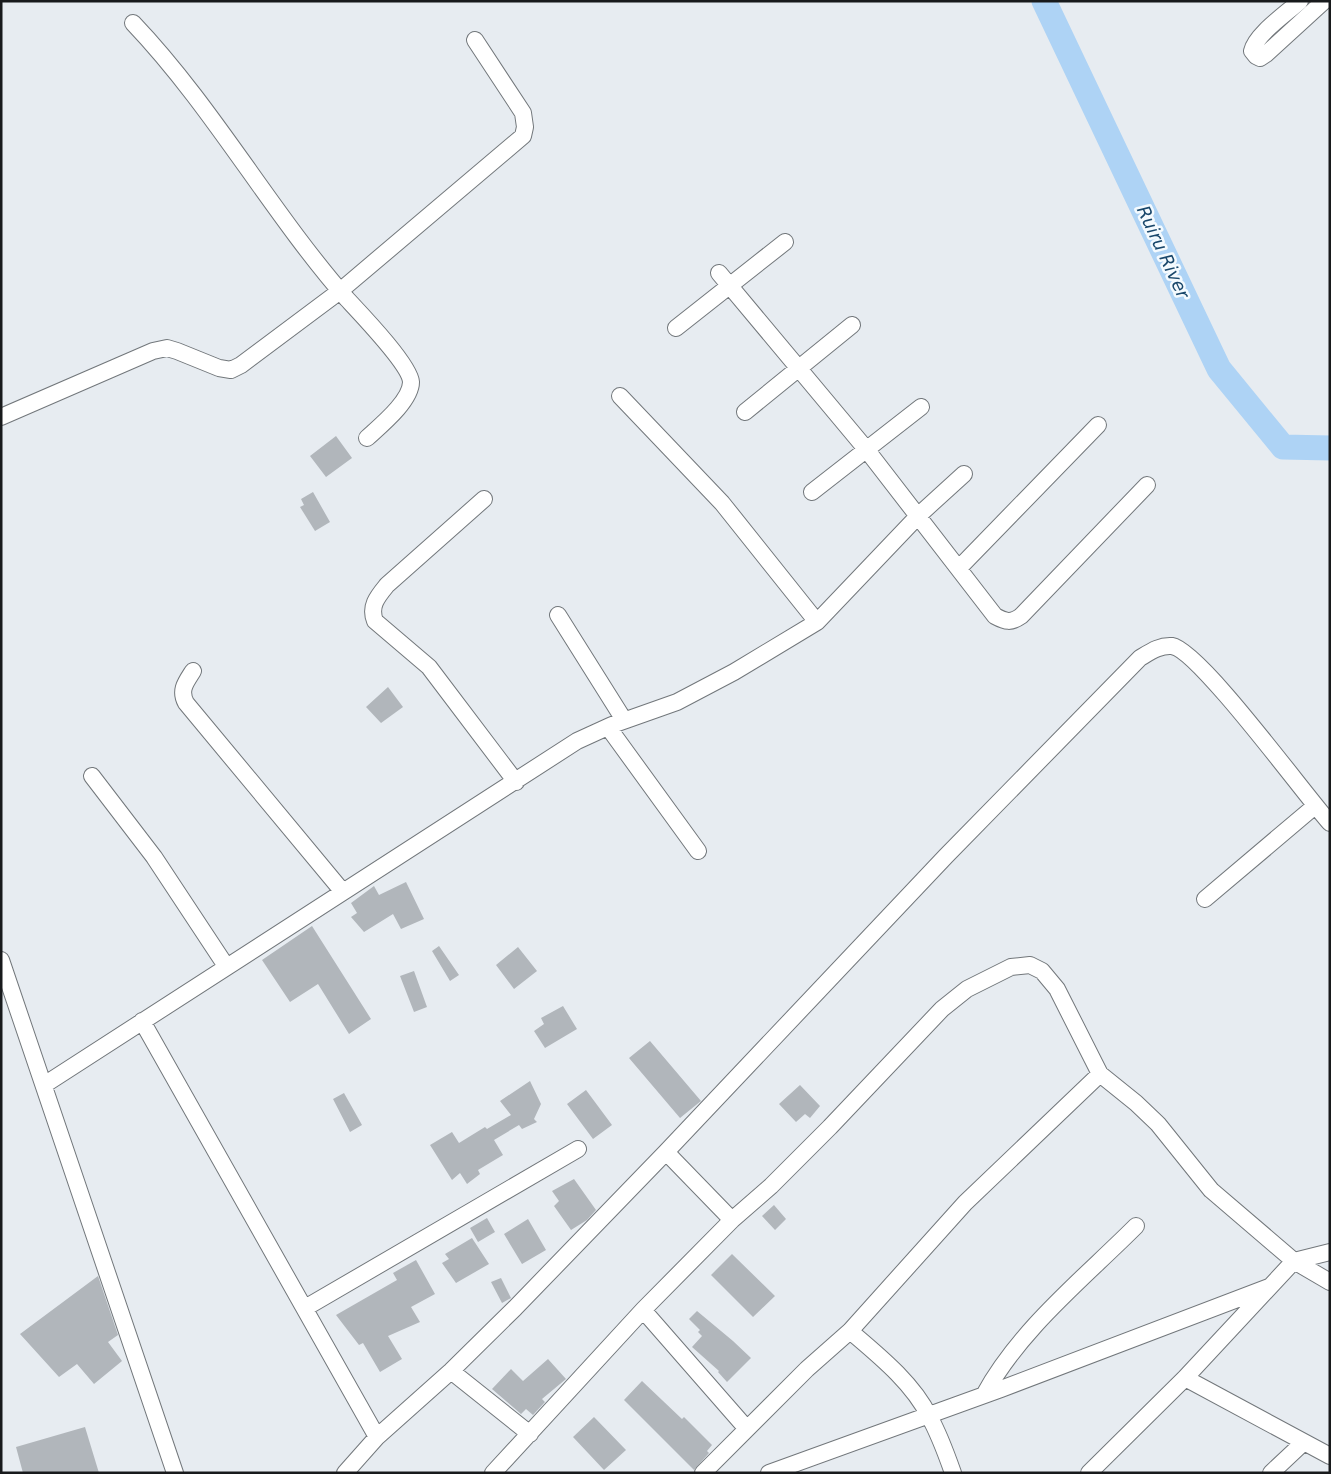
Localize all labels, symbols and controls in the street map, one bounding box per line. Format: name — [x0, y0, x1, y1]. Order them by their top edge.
water label: Ruiru River — [1133, 202, 1195, 303]

